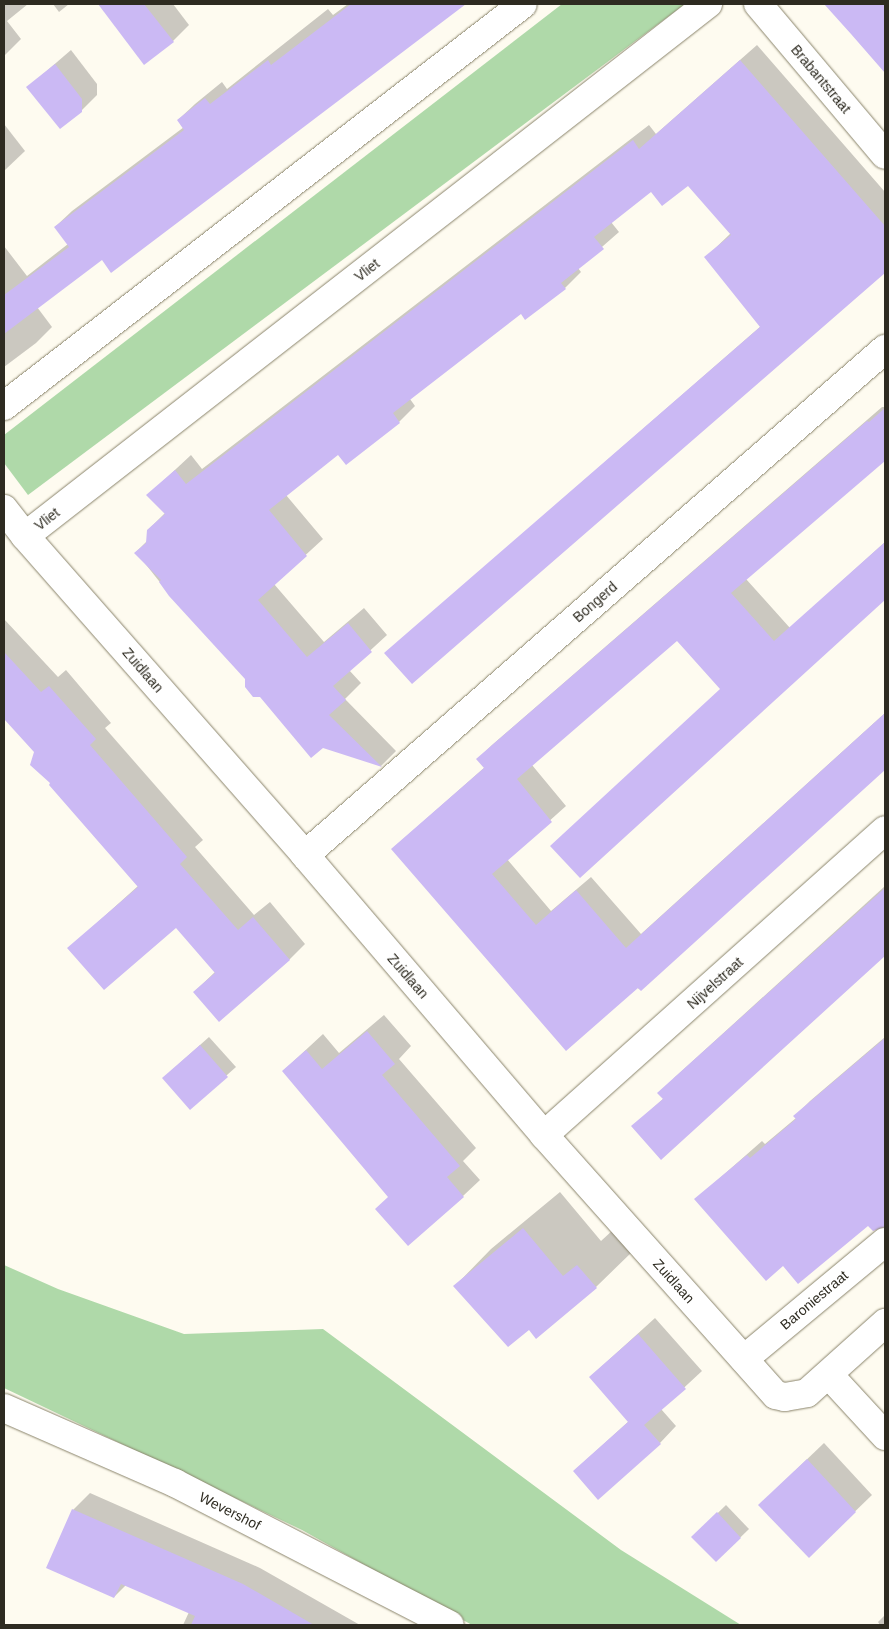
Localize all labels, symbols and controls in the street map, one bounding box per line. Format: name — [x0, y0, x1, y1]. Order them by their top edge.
street label: Brabantstraat — [788, 41, 854, 117]
street label: Vliet — [351, 255, 383, 285]
street label: Vliet — [31, 504, 63, 534]
street label: Bongerd — [570, 578, 620, 626]
street label: Zuidlaan — [119, 644, 167, 696]
street label: Zuidlaan — [384, 950, 432, 1002]
street label: Nijvelstraat — [684, 954, 746, 1012]
street label: Zuidlaan — [650, 1255, 698, 1307]
street label: Baroniestraat — [777, 1267, 851, 1333]
street label: Wevershof — [196, 1488, 264, 1534]

